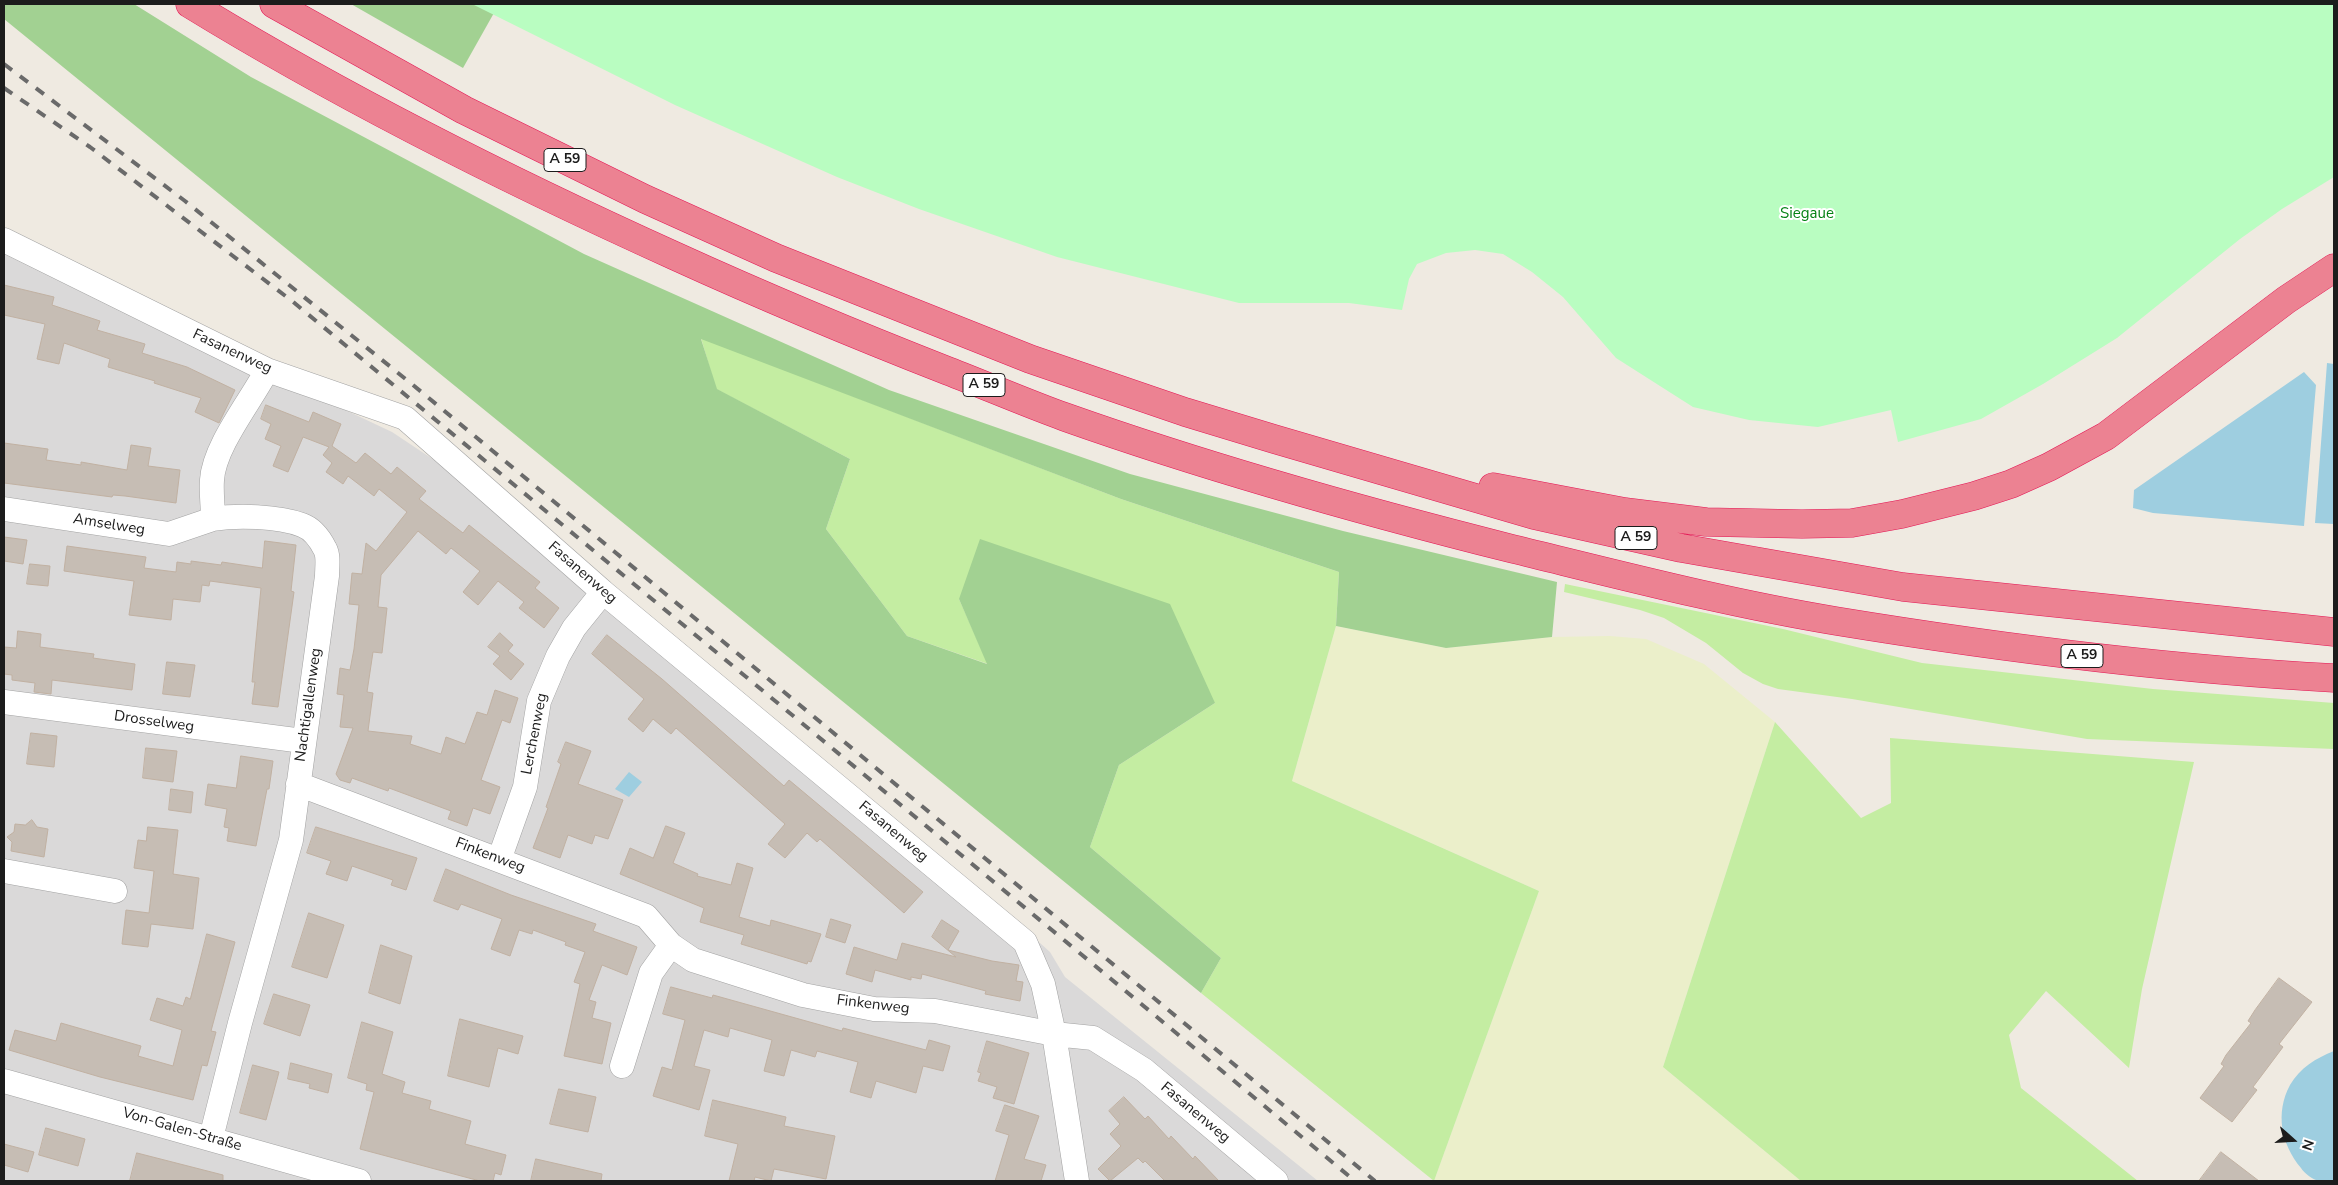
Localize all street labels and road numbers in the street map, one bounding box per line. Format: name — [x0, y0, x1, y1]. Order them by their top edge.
road number: A 59 — [544, 148, 586, 172]
street label: Fasanenweg — [190, 326, 274, 378]
road number: A 59 — [963, 374, 1005, 396]
street label: Amselweg — [72, 510, 146, 540]
road number: A 59 — [1615, 526, 1657, 550]
street label: Fasanenweg — [544, 538, 620, 608]
road number: A 59 — [2061, 644, 2103, 668]
street label: Nachtigallenweg — [292, 647, 326, 763]
street label: Lerchenweg — [518, 692, 552, 776]
street label: Drosselweg — [113, 707, 195, 737]
street label: Fasanenweg — [855, 798, 931, 866]
street label: Finkenweg — [453, 834, 527, 878]
street label: Finkenweg — [836, 992, 910, 1018]
street label: Fasanenweg — [1157, 1079, 1233, 1147]
street label: Von-Galen-Straße — [120, 1104, 244, 1156]

